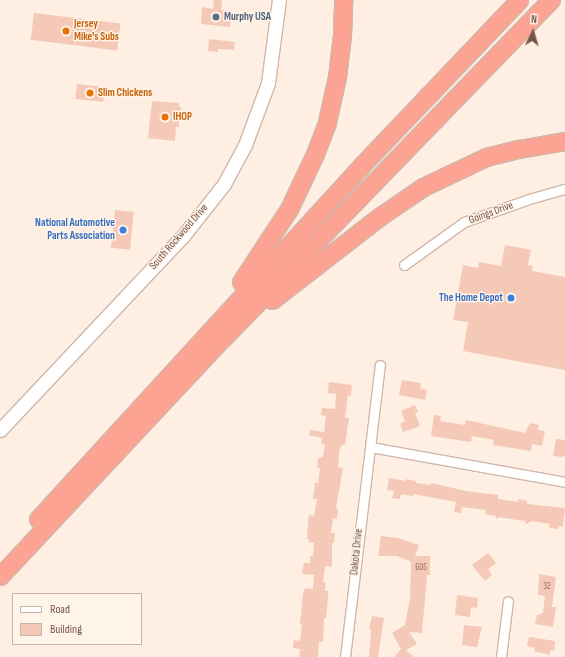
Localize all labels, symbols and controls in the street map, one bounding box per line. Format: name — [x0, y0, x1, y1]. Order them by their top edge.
place label: Murphy USA — [224, 10, 271, 24]
marker: Murphy USA — [211, 12, 221, 22]
north arrow — [513, 12, 553, 52]
text: N — [531, 13, 538, 26]
place label: Jersey Mike's Subs — [74, 18, 119, 44]
marker: Jersey Mike's Subs — [61, 26, 71, 36]
place label: Slim Chickens — [98, 86, 152, 100]
marker: Slim Chickens — [85, 88, 95, 98]
place label: IHOP — [173, 110, 192, 124]
marker: IHOP — [160, 112, 170, 122]
street label: Goings Drive — [467, 199, 515, 227]
street label: South Rockwood Drive — [147, 201, 211, 273]
place label: National Automotive Parts Association — [35, 217, 115, 243]
marker: National Automotive Parts Association — [118, 225, 128, 235]
place label: The Home Depot — [439, 291, 503, 305]
marker: The Home Depot — [506, 293, 516, 303]
street label: Dakota Drive — [348, 528, 366, 576]
house number: 605 — [415, 563, 427, 573]
house number: 32 — [543, 582, 551, 592]
legend — [12, 593, 142, 645]
text: Road — [50, 602, 70, 617]
text: Building — [50, 622, 82, 637]

